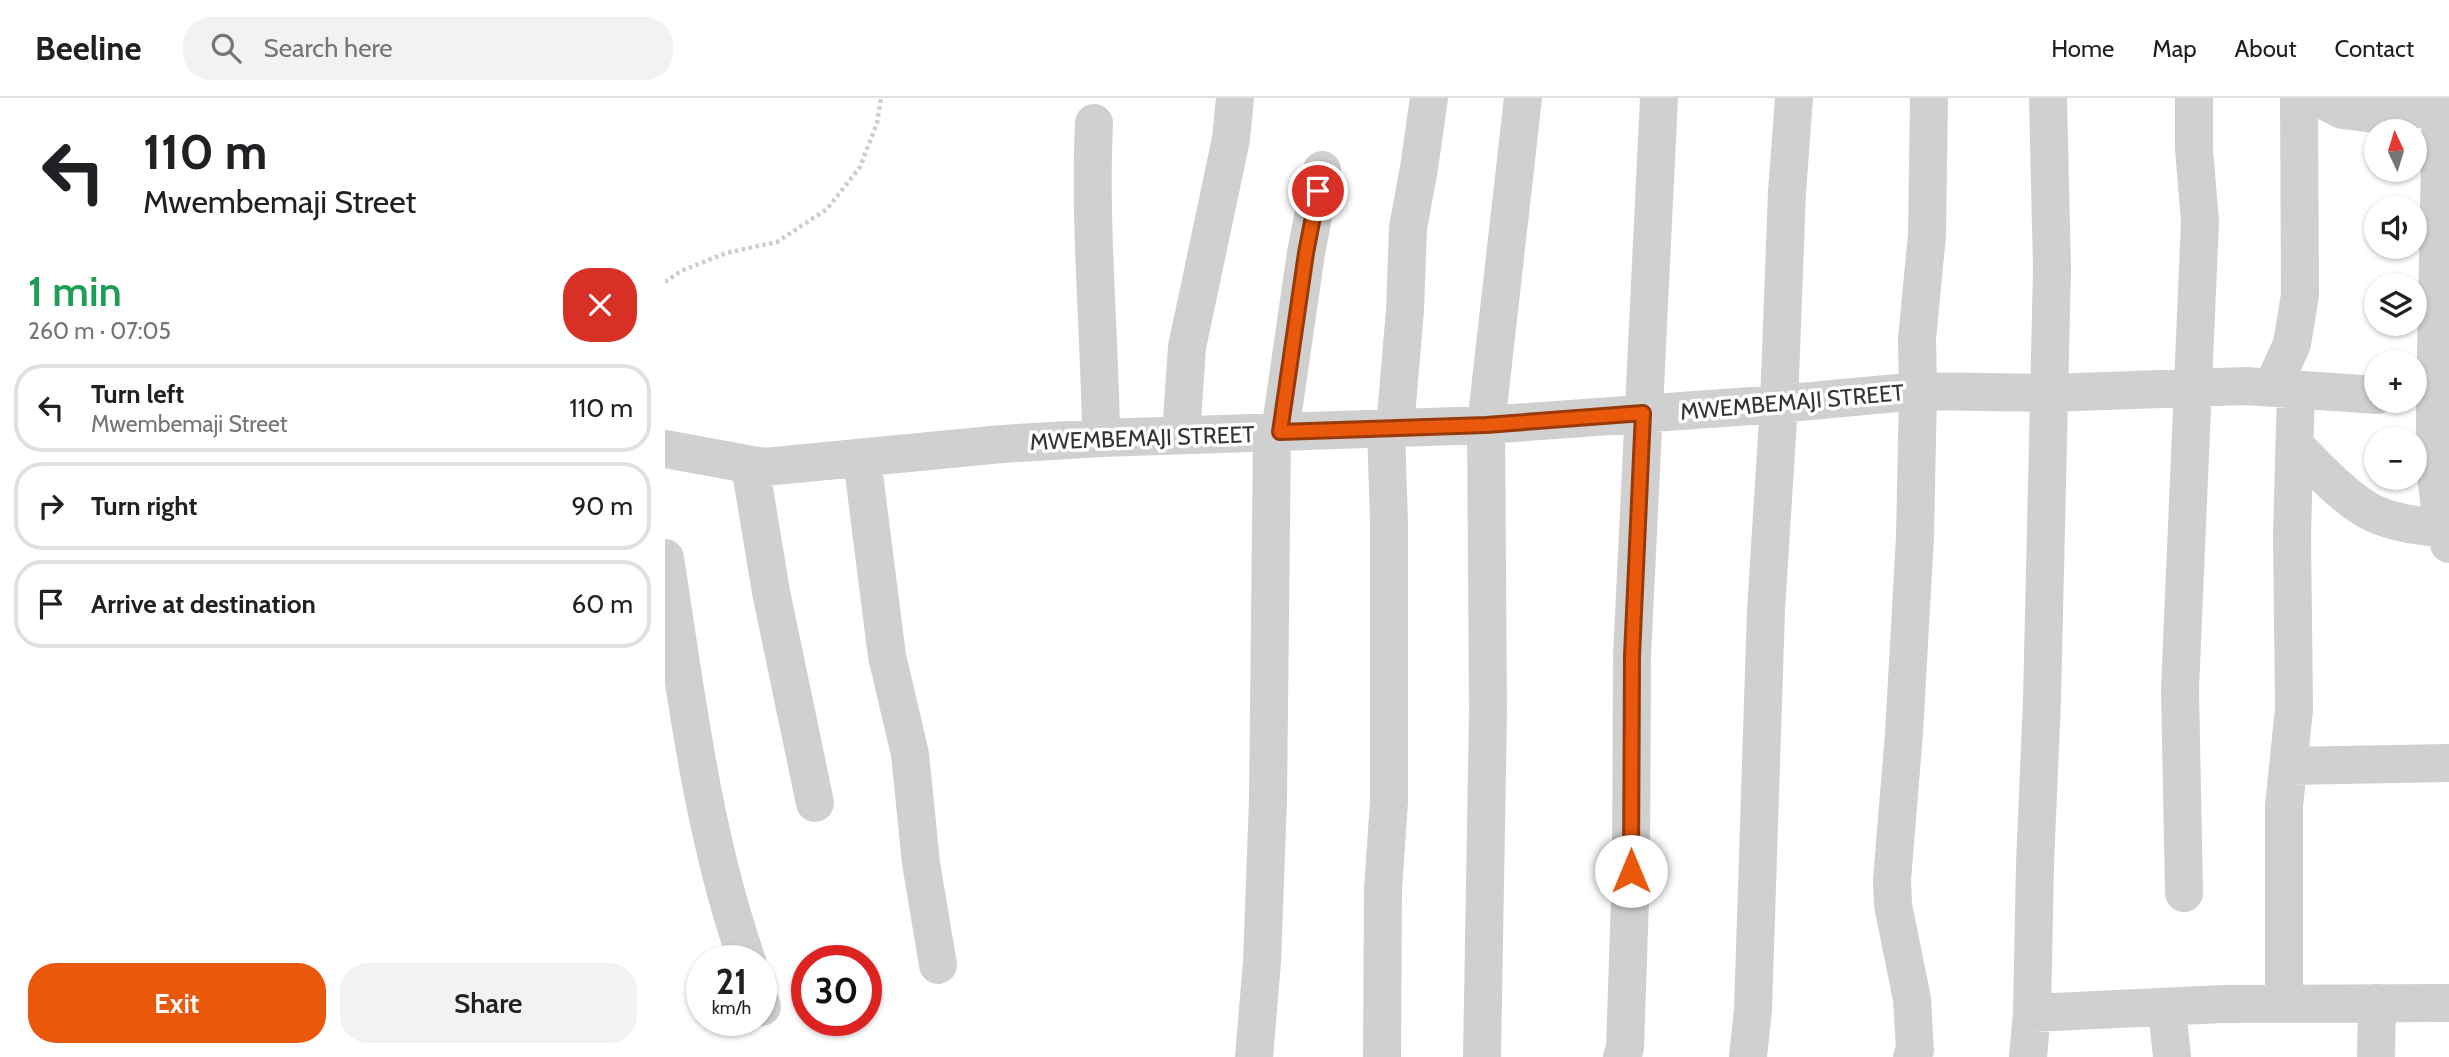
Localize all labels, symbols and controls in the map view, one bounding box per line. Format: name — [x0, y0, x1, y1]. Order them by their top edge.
search box — [183, 17, 673, 80]
text: Beeline — [35, 28, 141, 68]
icon: search — [207, 29, 245, 67]
text: Search here — [263, 32, 393, 64]
text: Home — [2051, 34, 2114, 63]
text: Map — [2152, 34, 2197, 63]
text: About — [2235, 34, 2297, 63]
text: Contact — [2335, 34, 2414, 63]
north arrow — [2364, 119, 2427, 182]
map controls — [2364, 119, 2427, 490]
text: 110 m — [143, 122, 267, 181]
icon: left — [28, 126, 119, 217]
pin — [1288, 161, 1348, 221]
icon: arrive — [1299, 172, 1337, 210]
text: Mwembemaji Street — [143, 182, 416, 221]
button: sound — [2364, 196, 2427, 259]
text: 1 min — [28, 265, 122, 317]
button: close — [563, 268, 637, 342]
button: layers — [2364, 273, 2427, 336]
text: 260 m · 07:05 — [28, 317, 171, 345]
button: + — [2364, 350, 2427, 413]
text: Turn left — [91, 378, 184, 410]
street label: MWEMBEMAJI STREET — [1679, 378, 1905, 426]
icon: left — [32, 389, 70, 427]
text: 110 m — [569, 392, 633, 424]
text: Mwembemaji Street — [91, 410, 288, 438]
street label: MWEMBEMAJI STREET — [1029, 420, 1255, 456]
button: − — [2364, 427, 2427, 490]
icon: right — [32, 487, 70, 525]
text: Turn right — [91, 490, 197, 522]
text: 90 m — [571, 490, 633, 522]
icon: arrive — [32, 585, 70, 623]
text: Arrive at destination — [91, 588, 316, 620]
text: 60 m — [571, 588, 633, 620]
position arrow — [1594, 834, 1668, 908]
speed limit sign: 30 — [791, 945, 882, 1036]
text: 21 — [716, 960, 747, 1003]
button: Exit — [28, 963, 326, 1043]
button: Share — [340, 963, 637, 1043]
text: km/h — [712, 997, 751, 1019]

